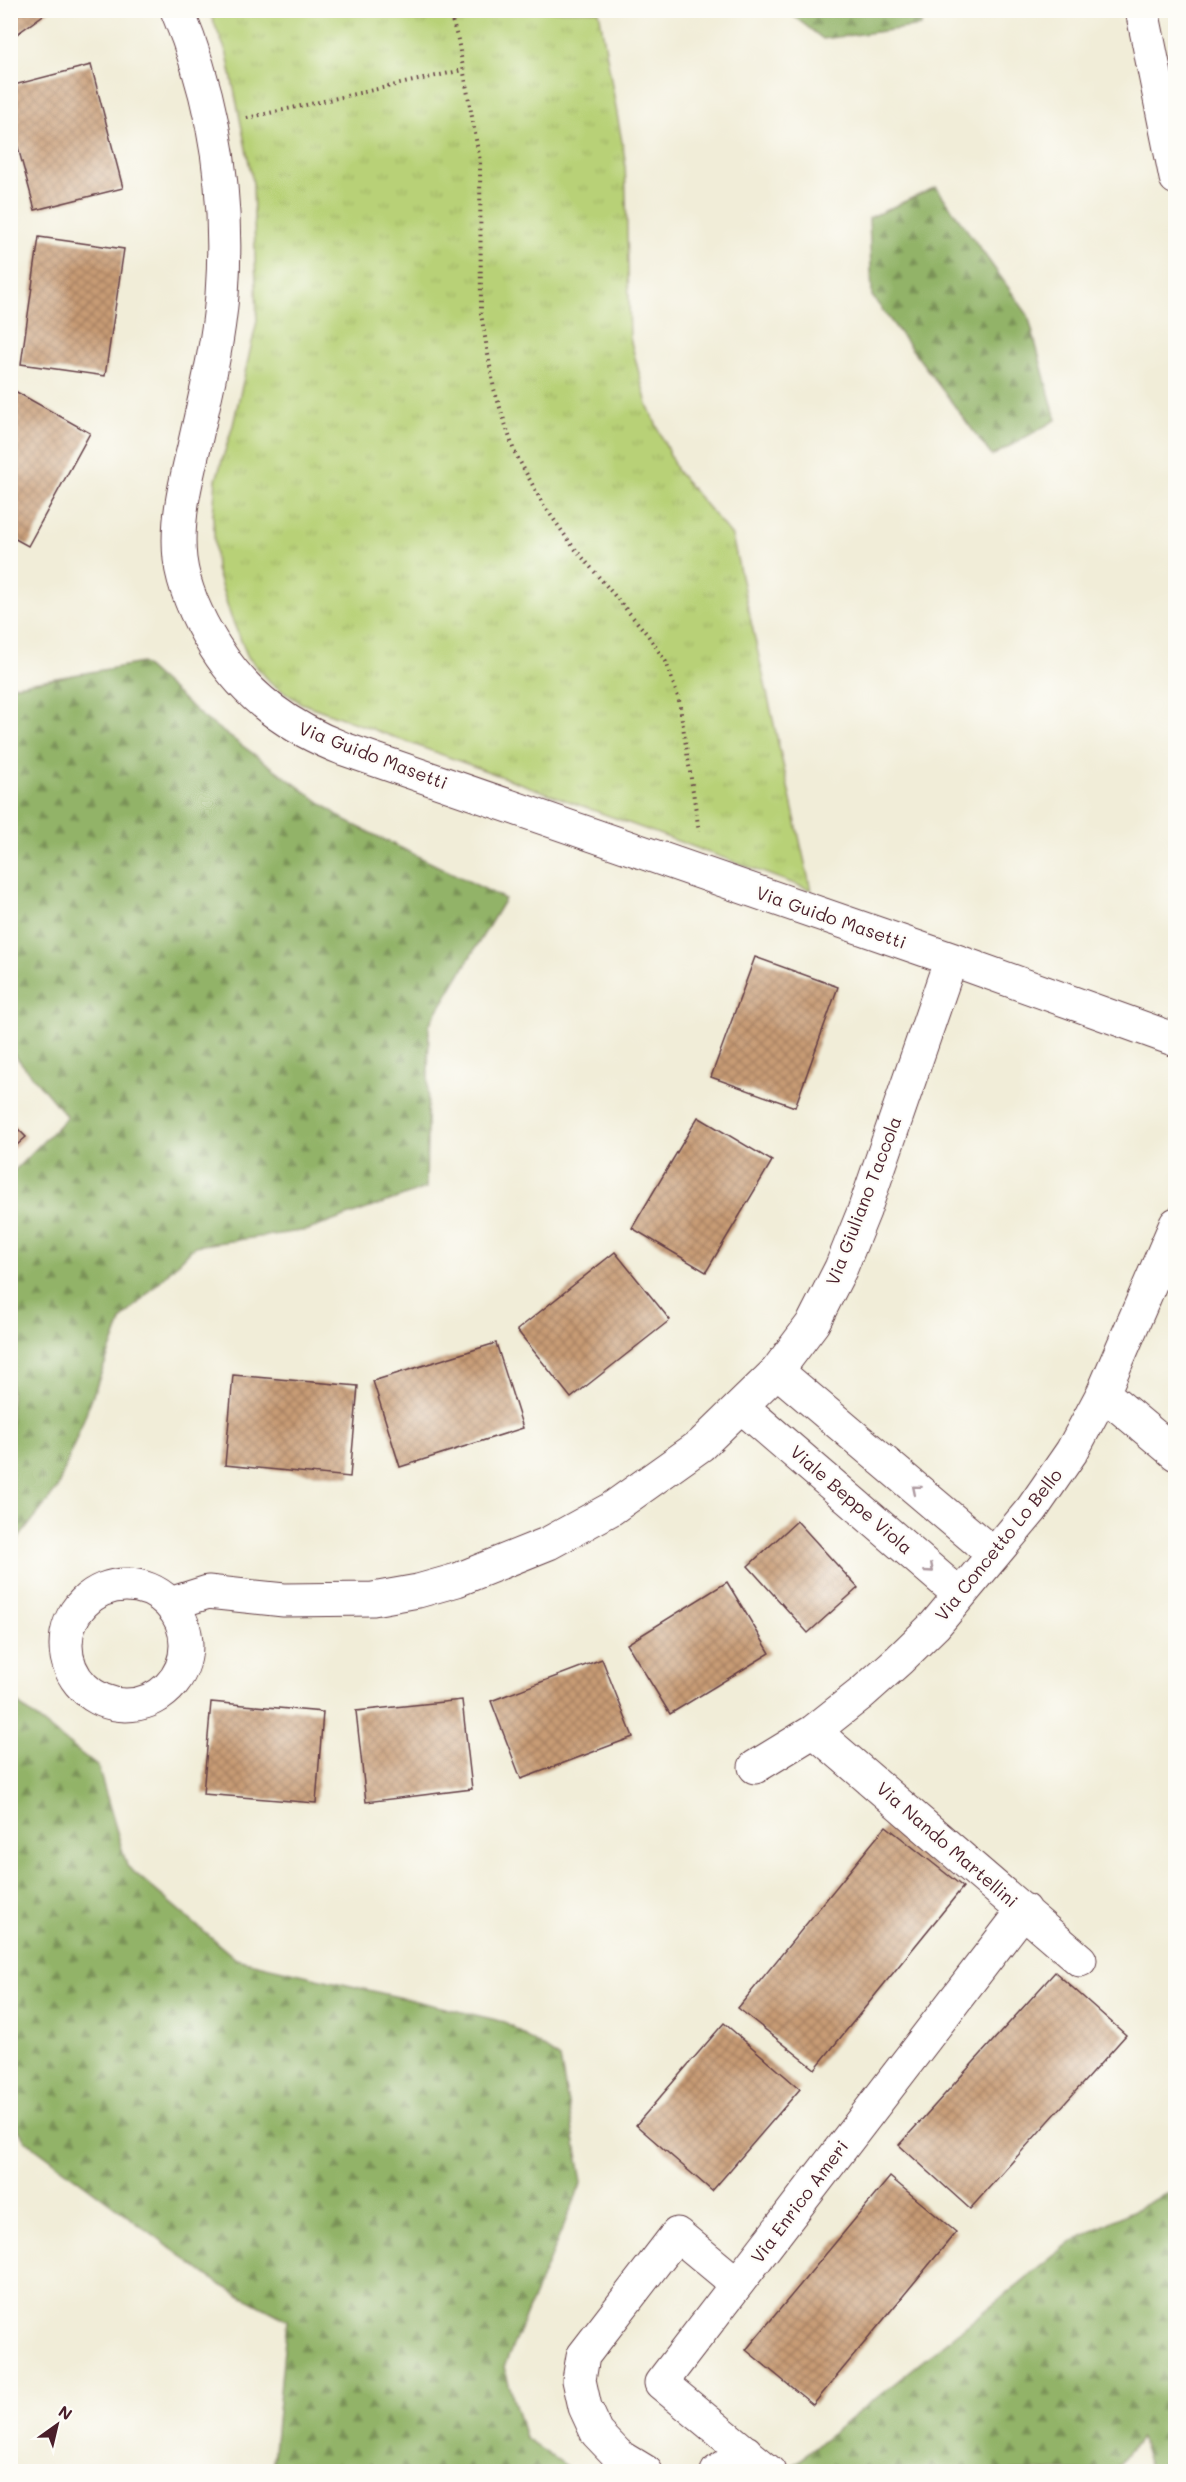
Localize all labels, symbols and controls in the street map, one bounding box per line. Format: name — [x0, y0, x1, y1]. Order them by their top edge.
street label: Via Guido Masetti — [296, 716, 451, 794]
street label: Via Guido Masetti — [753, 880, 910, 954]
street label: Via Giuliano Taccola — [820, 1113, 906, 1289]
street label: Viale Beppe Viola — [785, 1439, 918, 1559]
street label: Via Concetto Lo Bello — [929, 1463, 1067, 1626]
one-way arrow — [912, 1486, 923, 1497]
one-way arrow — [923, 1562, 934, 1573]
street label: Via Nando Martellini — [872, 1776, 1023, 1912]
street label: Via Enrico Ameri — [745, 2135, 853, 2268]
north arrow — [27, 2395, 87, 2455]
text: N — [55, 2400, 77, 2424]

